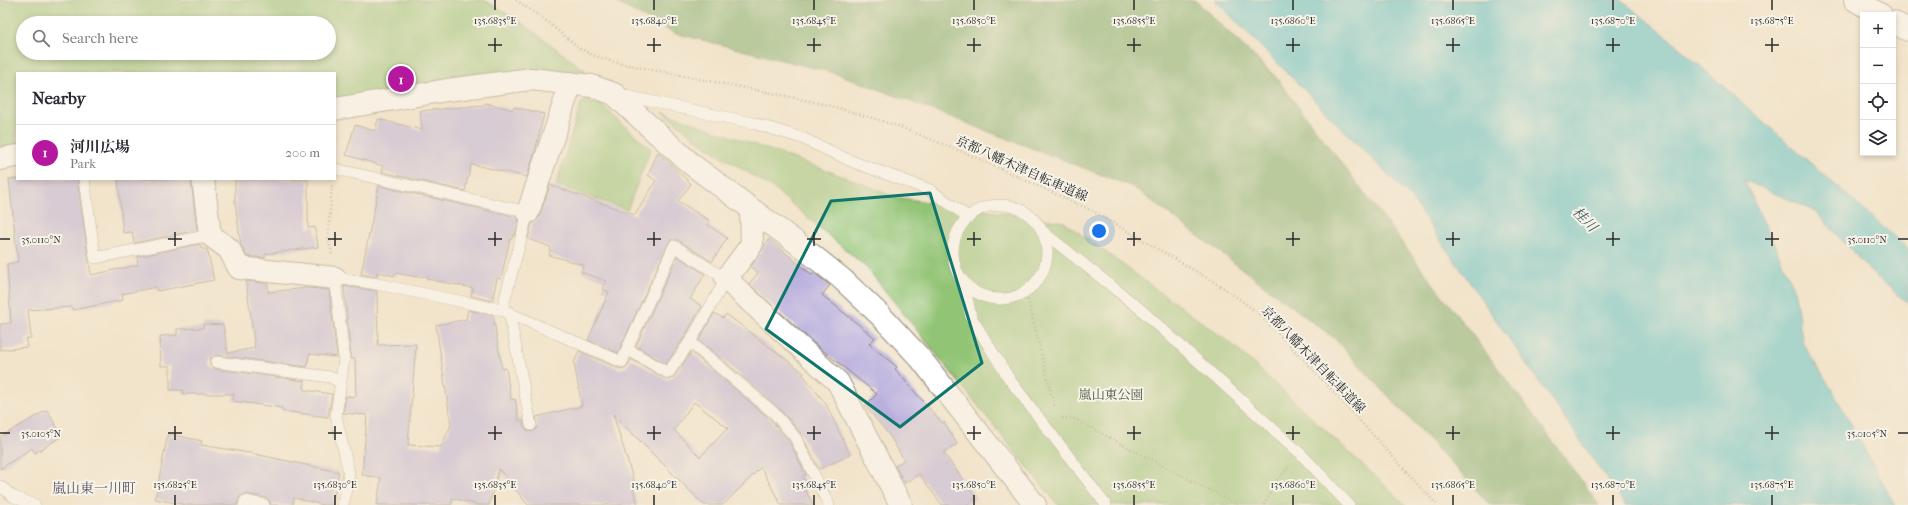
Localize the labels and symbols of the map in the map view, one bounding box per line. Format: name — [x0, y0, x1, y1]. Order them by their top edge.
text: 135.6835°E — [474, 15, 516, 27]
text: 135.6840°E — [631, 15, 677, 27]
text: 135.6845°E — [792, 15, 836, 27]
text: 135.6850°E — [952, 15, 996, 27]
text: 135.6855°E — [1113, 15, 1155, 27]
text: 135.6860°E — [1270, 15, 1316, 27]
text: 135.6865°E — [1431, 15, 1475, 27]
text: 135.6870°E — [1591, 15, 1635, 27]
text: 135.6875°E — [1750, 15, 1794, 27]
pin: 1 — [388, 64, 414, 94]
street label: 京都八幡木津自転車道線 — [953, 133, 1090, 204]
water label: 桂川 — [1569, 203, 1602, 237]
your location — [1089, 221, 1109, 241]
text: 35.0110°N — [21, 234, 61, 246]
text: 35.0110°N — [1847, 234, 1887, 246]
street label: 京都八幡木津自転車道線 — [1259, 303, 1369, 416]
park label: 嵐山東公園 — [1078, 387, 1144, 402]
text: 35.0105°N — [21, 428, 62, 440]
text: 35.0105°N — [1847, 428, 1888, 440]
text: 135.6825°E — [153, 479, 197, 491]
text: 135.6830°E — [313, 479, 357, 491]
text: 135.6835°E — [474, 479, 516, 491]
text: 135.6840°E — [631, 479, 677, 491]
text: 135.6845°E — [792, 479, 836, 491]
text: 135.6850°E — [952, 479, 996, 491]
text: 135.6855°E — [1113, 479, 1155, 491]
text: 135.6860°E — [1270, 479, 1316, 491]
text: 135.6865°E — [1431, 479, 1475, 491]
text: 135.6870°E — [1591, 479, 1635, 491]
text: 135.6875°E — [1750, 479, 1794, 491]
district label: 嵐山東一川町 — [52, 480, 136, 497]

